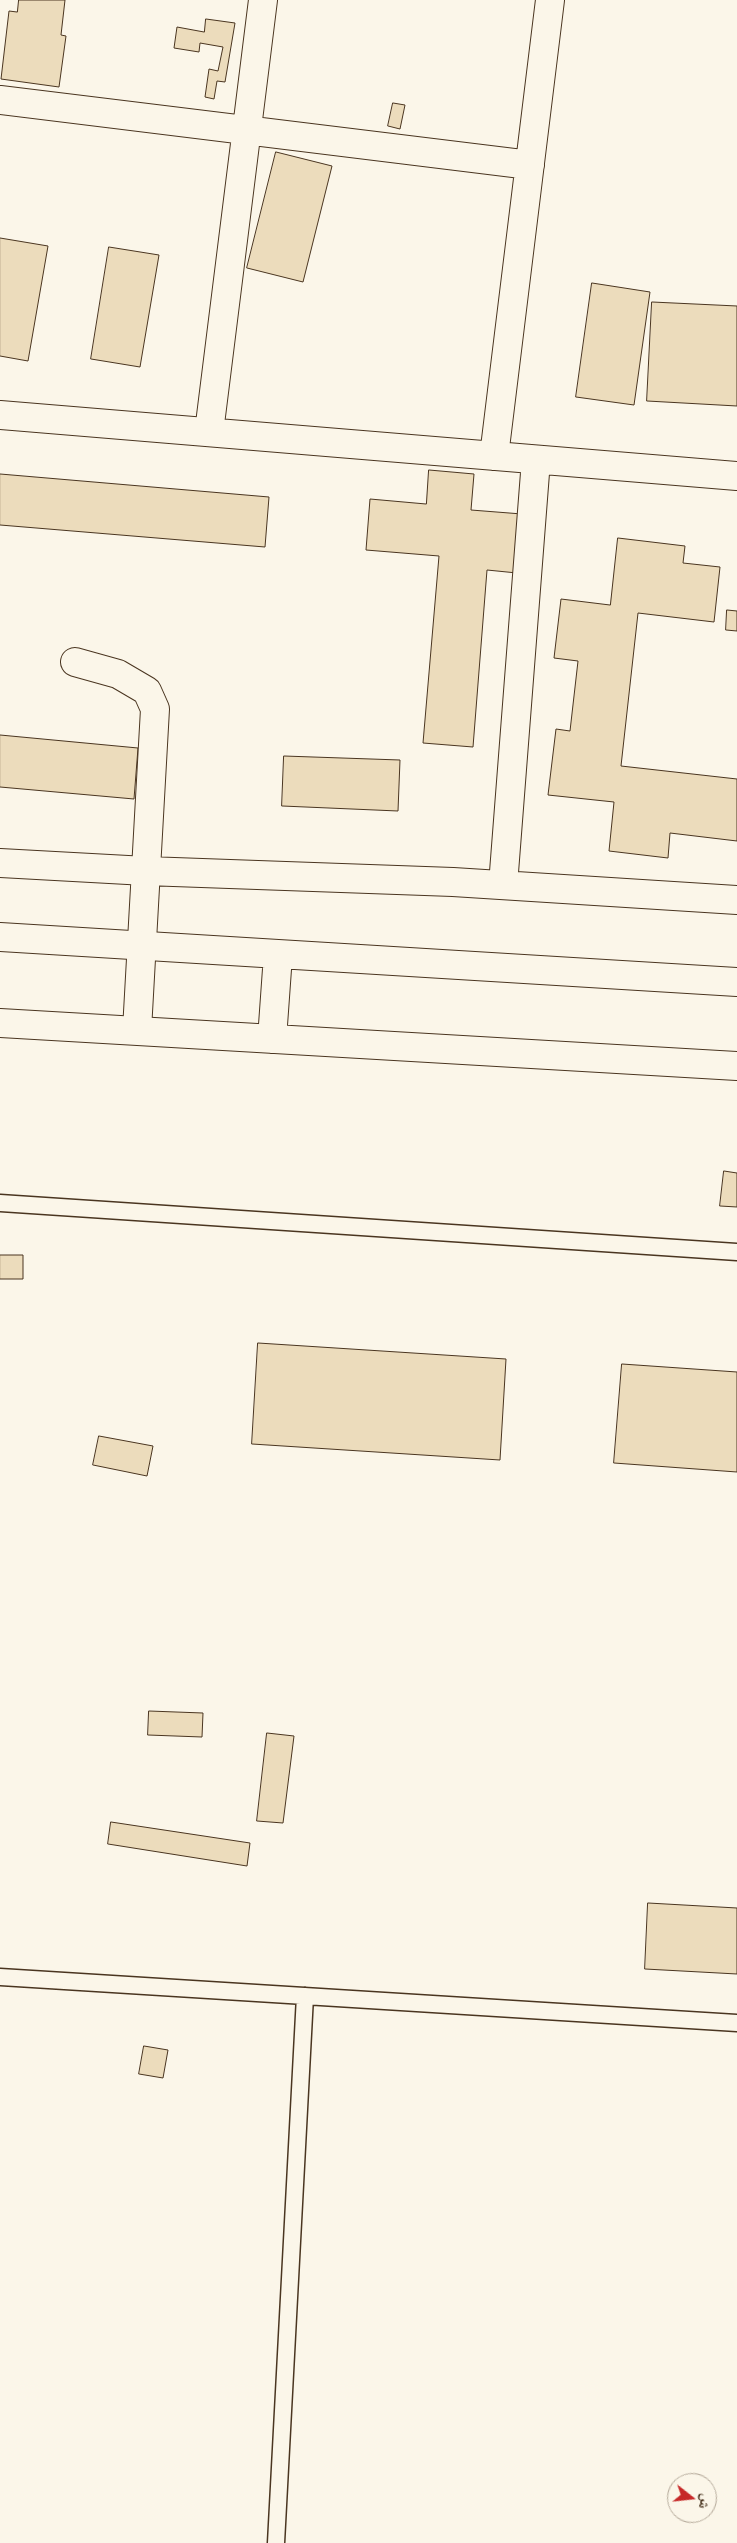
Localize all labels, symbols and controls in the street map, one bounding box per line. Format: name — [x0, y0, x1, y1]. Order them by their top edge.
north arrow — [667, 2473, 717, 2523]
text: ش — [696, 2493, 715, 2511]

